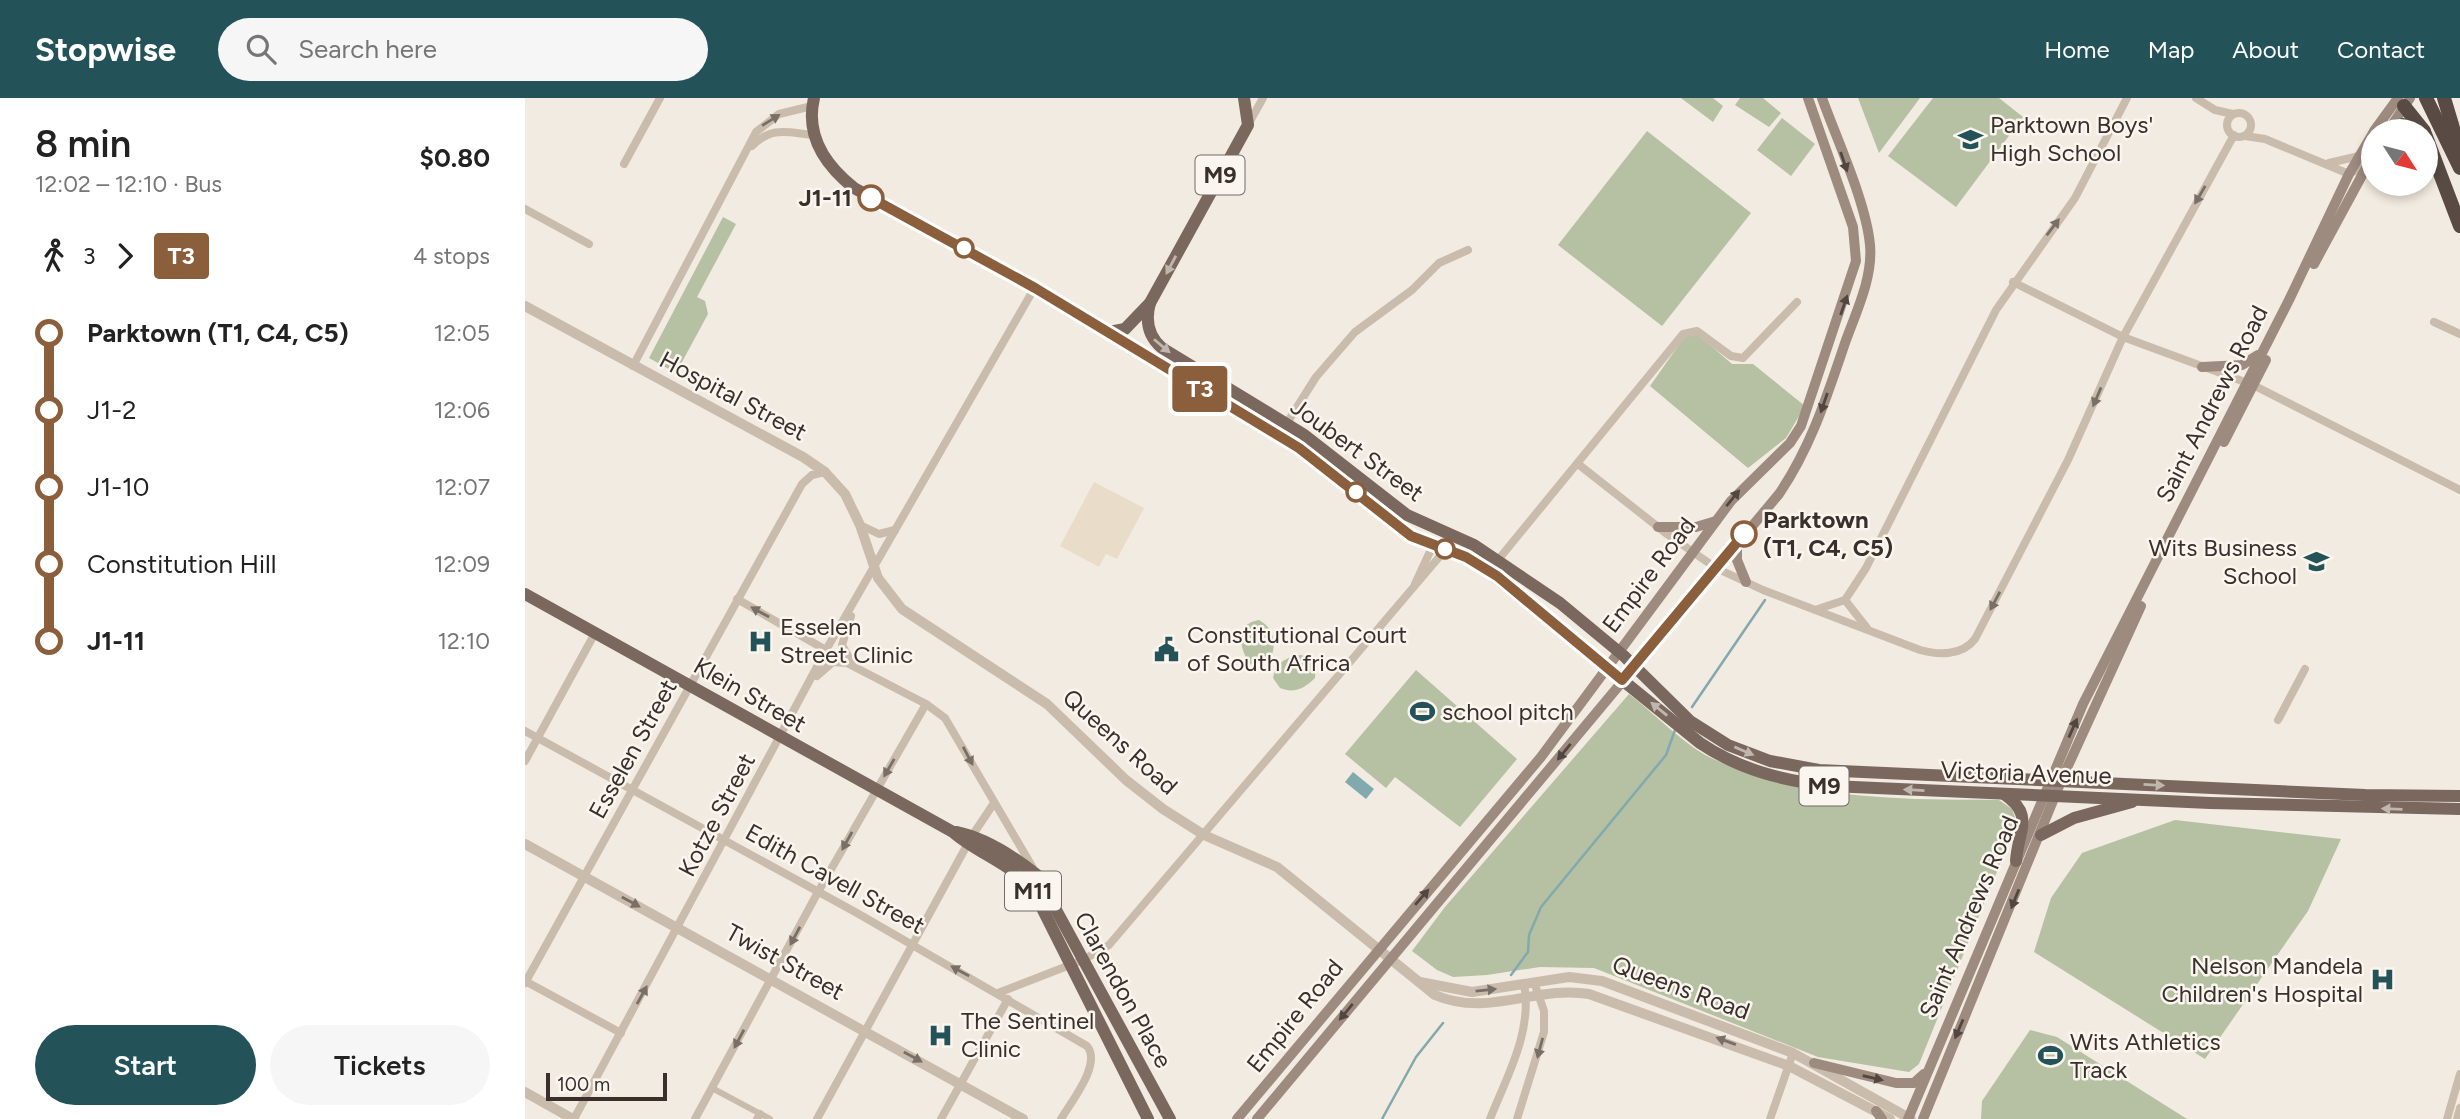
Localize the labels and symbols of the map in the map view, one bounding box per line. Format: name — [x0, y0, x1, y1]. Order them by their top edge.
place label: Parktown Boys' High School — [1990, 110, 2153, 167]
one-way arrow — [761, 113, 781, 126]
north arrow — [2361, 119, 2438, 196]
school or university icon: Parktown Boys' High School — [1956, 125, 1984, 153]
one-way arrow — [1839, 152, 1850, 173]
road number: M9 — [1195, 156, 1245, 194]
place label: J1-11 — [799, 183, 852, 212]
marker: J1-11 — [858, 185, 884, 211]
one-way arrow — [2194, 185, 2206, 204]
one-way arrow — [2046, 218, 2060, 236]
unlabelled marker — [954, 238, 974, 258]
one-way arrow — [1165, 255, 1177, 275]
one-way arrow — [1838, 295, 1849, 316]
street label: Saint Andrews Road — [2149, 301, 2274, 507]
one-way arrow — [1153, 338, 1170, 353]
street label: Hospital Street — [655, 345, 812, 447]
line badge: T3 — [1169, 366, 1231, 412]
one-way arrow — [2091, 387, 2103, 407]
street label: Joubert Street — [1285, 392, 1429, 508]
one-way arrow — [1818, 393, 1829, 414]
unlabelled marker — [1346, 482, 1366, 502]
one-way arrow — [1725, 489, 1740, 506]
place label: Parktown (T1, C4, C5) — [1763, 505, 1893, 562]
street label: Empire Road — [1596, 511, 1701, 638]
marker: Parktown (T1, C4, C5) — [1731, 521, 1757, 547]
place label: Wits Business School — [2149, 533, 2297, 590]
unlabelled marker — [1435, 539, 1455, 559]
school or university icon: Wits Business School — [2303, 548, 2331, 576]
one-way arrow — [1989, 591, 2001, 610]
one-way arrow — [751, 606, 770, 618]
place label: Esselen Street Clinic — [780, 612, 913, 669]
place label: Constitutional Court of South Africa — [1187, 620, 1407, 677]
hospital icon: Esselen Street Clinic — [746, 627, 774, 655]
public building icon: Constitutional Court of South Africa — [1153, 635, 1181, 663]
street label: Klein Street — [689, 651, 812, 738]
street label: Esselen Street — [582, 674, 683, 823]
street label: Queens Road — [1057, 683, 1184, 801]
place label: school pitch — [1442, 697, 1574, 726]
sports icon: school pitch — [1408, 698, 1436, 726]
one-way arrow — [1650, 702, 1668, 717]
one-way arrow — [2067, 718, 2079, 738]
one-way arrow — [1557, 743, 1572, 760]
one-way arrow — [962, 746, 974, 766]
one-way arrow — [1733, 746, 1754, 757]
street label: Kotze Street — [672, 748, 761, 881]
street label: Victoria Avenue — [1940, 755, 2112, 790]
one-way arrow — [882, 759, 895, 778]
road number: M9 — [1799, 766, 1849, 806]
one-way arrow — [2143, 780, 2165, 791]
one-way arrow — [1903, 785, 1925, 796]
one-way arrow — [2381, 803, 2403, 814]
street label: Saint Andrews Road — [1913, 811, 2024, 1022]
street label: Edith Cavell Street — [740, 817, 930, 940]
one-way arrow — [841, 831, 853, 851]
road number: M11 — [1005, 872, 1061, 911]
one-way arrow — [1414, 888, 1430, 906]
one-way arrow — [2009, 888, 2020, 909]
one-way arrow — [622, 896, 641, 908]
street label: Clarendon Place — [1069, 907, 1178, 1073]
street label: Twist Street — [721, 917, 849, 1006]
one-way arrow — [789, 926, 801, 945]
street label: Queens Road — [1609, 949, 1754, 1026]
place label: Nelson Mandela Children's Hospital — [2161, 951, 2363, 1008]
street label: Empire Road — [1240, 953, 1349, 1078]
one-way arrow — [951, 965, 970, 977]
hospital icon: Nelson Mandela Children's Hospital — [2369, 966, 2397, 994]
one-way arrow — [636, 985, 648, 1004]
one-way arrow — [1475, 985, 1497, 996]
one-way arrow — [1339, 1003, 1354, 1020]
place label: The Sentinel Clinic — [961, 1006, 1094, 1063]
one-way arrow — [1954, 1019, 1965, 1040]
hospital icon: The Sentinel Clinic — [927, 1021, 955, 1049]
place label: Wits Athletics Track — [2070, 1027, 2221, 1084]
one-way arrow — [733, 1029, 745, 1049]
one-way arrow — [1715, 1036, 1736, 1047]
one-way arrow — [1534, 1037, 1545, 1059]
sports icon: Wits Athletics Track — [2036, 1042, 2064, 1070]
one-way arrow — [903, 1051, 923, 1063]
scale bar — [546, 1070, 667, 1102]
one-way arrow — [1862, 1073, 1884, 1084]

